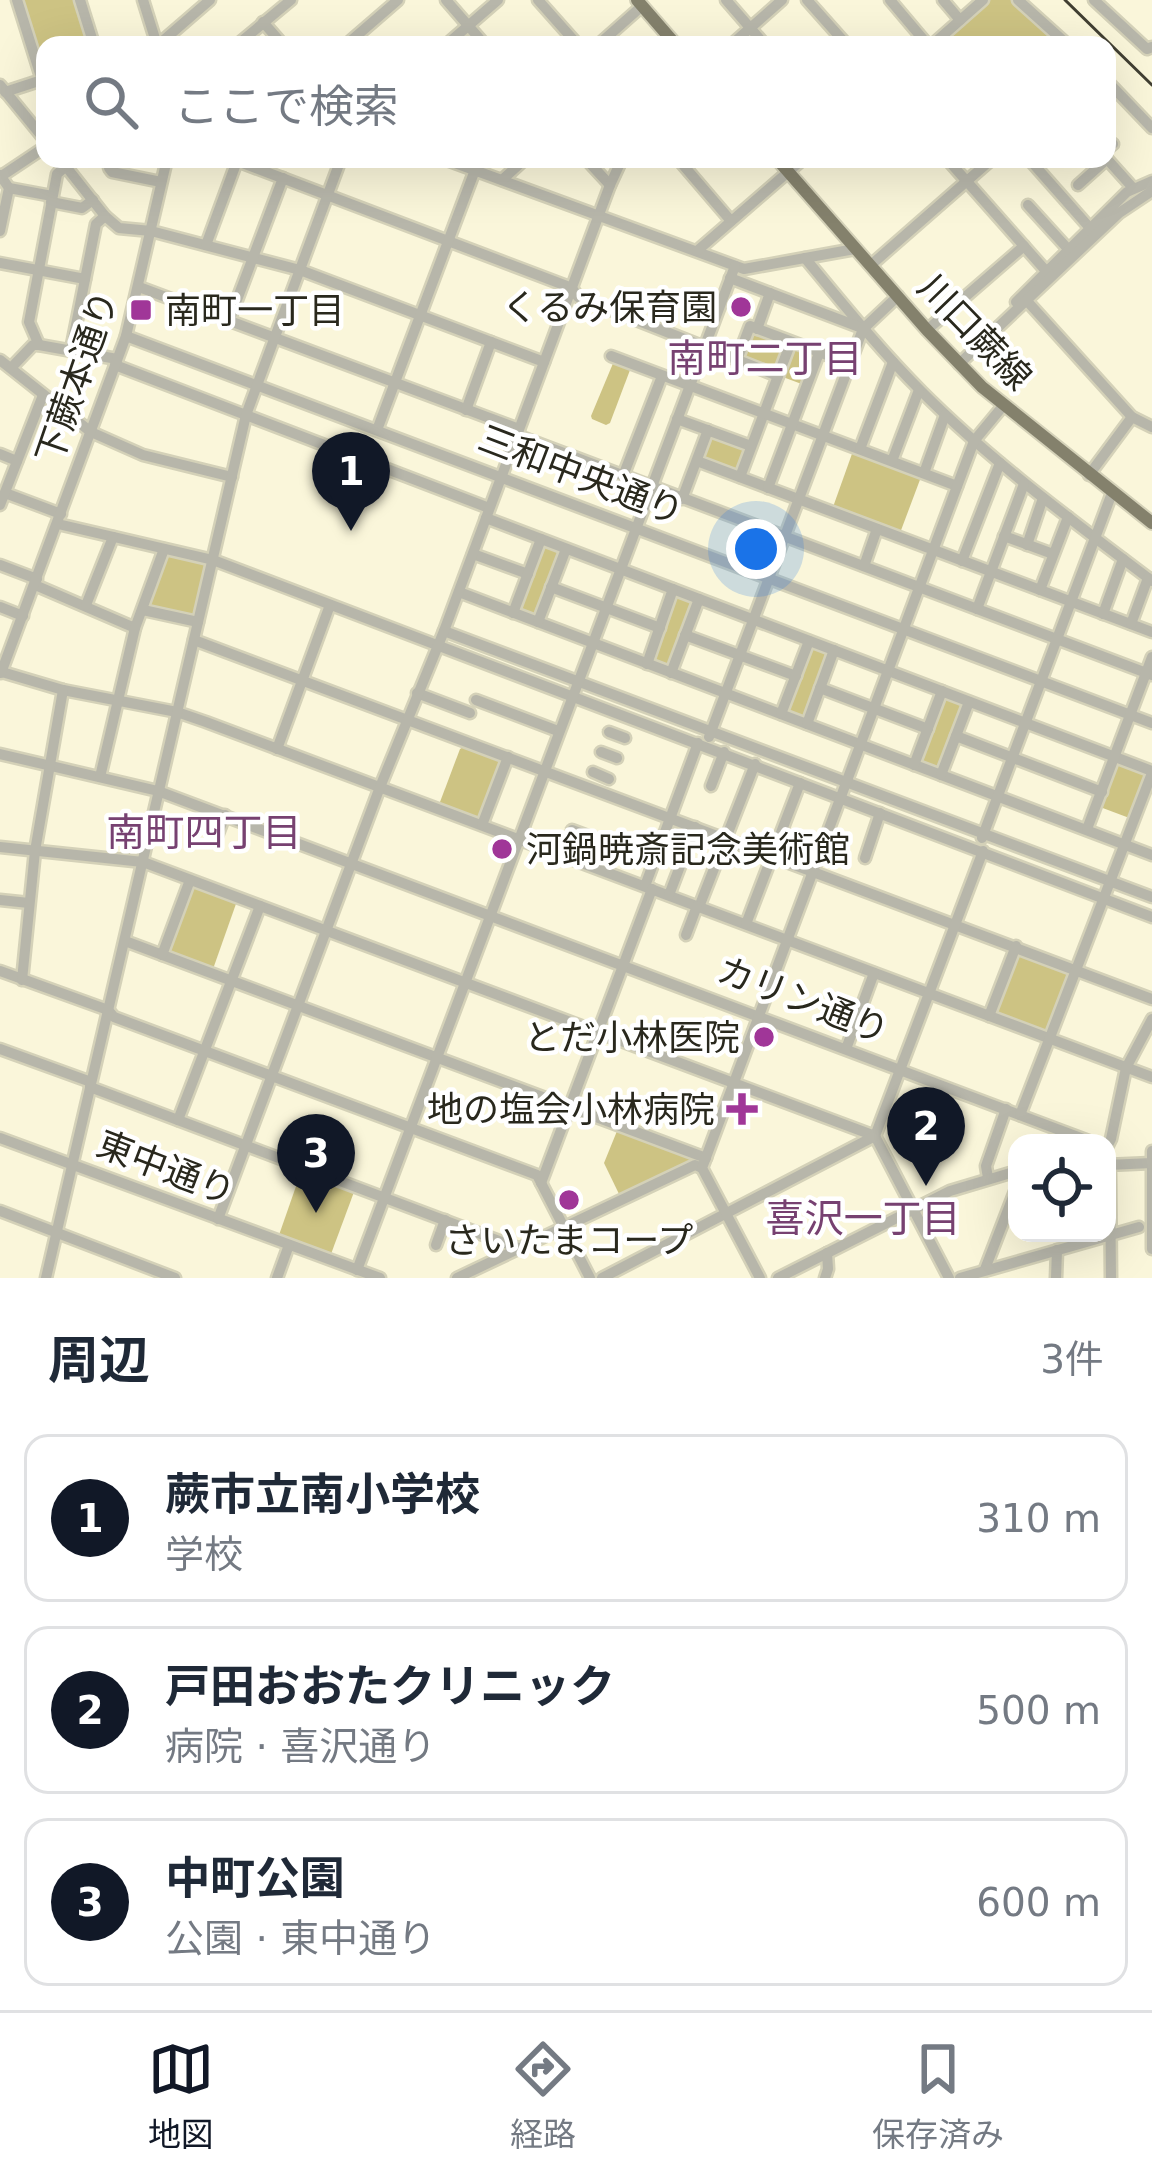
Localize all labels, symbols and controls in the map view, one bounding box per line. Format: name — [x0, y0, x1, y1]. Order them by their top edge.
search box — [36, 36, 1116, 168]
icon: search — [78, 69, 144, 135]
text: ここで検索 — [174, 80, 399, 133]
street label: 川口蕨線 — [910, 266, 1040, 398]
street label: 下蕨本通り — [28, 285, 126, 469]
place label: くるみ保育園 — [502, 287, 717, 328]
place label: 南町一丁目 — [165, 290, 345, 331]
marker: くるみ保育園 — [728, 294, 754, 320]
marker: 南町一丁目 — [128, 297, 154, 323]
district label: 南町二丁目 — [667, 336, 863, 381]
street label: 三和中央通り — [473, 417, 689, 533]
pin: 1 — [312, 432, 390, 531]
your location — [726, 519, 786, 579]
district label: 南町四丁目 — [106, 810, 302, 855]
place label: 河鍋暁斎記念美術館 — [526, 829, 850, 870]
marker: 河鍋暁斎記念美術館 — [489, 836, 515, 862]
street label: カリン通り — [712, 949, 894, 1051]
place label: とだ小林医院 — [524, 1017, 740, 1058]
marker: とだ小林医院 — [751, 1024, 777, 1050]
pin: 2 — [887, 1087, 965, 1186]
place label: 地の塩会小林病院 — [427, 1089, 715, 1130]
marker: 地の塩会小林病院 — [726, 1093, 758, 1125]
pin: 3 — [277, 1114, 355, 1213]
street label: 東中通り — [91, 1123, 241, 1213]
map controls — [1008, 1134, 1116, 1242]
button: locate — [1008, 1134, 1116, 1242]
marker: さいたまコープ — [556, 1187, 582, 1213]
district label: 喜沢一丁目 — [765, 1196, 961, 1241]
place label: さいたまコープ — [445, 1220, 693, 1261]
text: 周辺 — [48, 1331, 150, 1390]
text: 3件 — [1040, 1337, 1104, 1382]
text: 蕨市立南小学校 — [165, 1468, 480, 1521]
text: 1 — [76, 1496, 104, 1541]
text: 310 m — [976, 1496, 1101, 1541]
text: 学校 — [165, 1532, 243, 1577]
text: 戸田おおたクリニック — [165, 1660, 615, 1713]
text: 2 — [76, 1688, 104, 1733]
text: 500 m — [976, 1688, 1101, 1733]
text: 病院 · 喜沢通り — [165, 1724, 436, 1769]
text: 中町公園 — [165, 1852, 345, 1905]
text: 3 — [76, 1880, 104, 1925]
text: 600 m — [976, 1880, 1101, 1925]
text: 公園 · 東中通り — [165, 1916, 436, 1961]
tab: 地図 — [148, 2036, 214, 2156]
tab: 経路 — [510, 2036, 576, 2156]
tab: 保存済み — [872, 2036, 1004, 2156]

